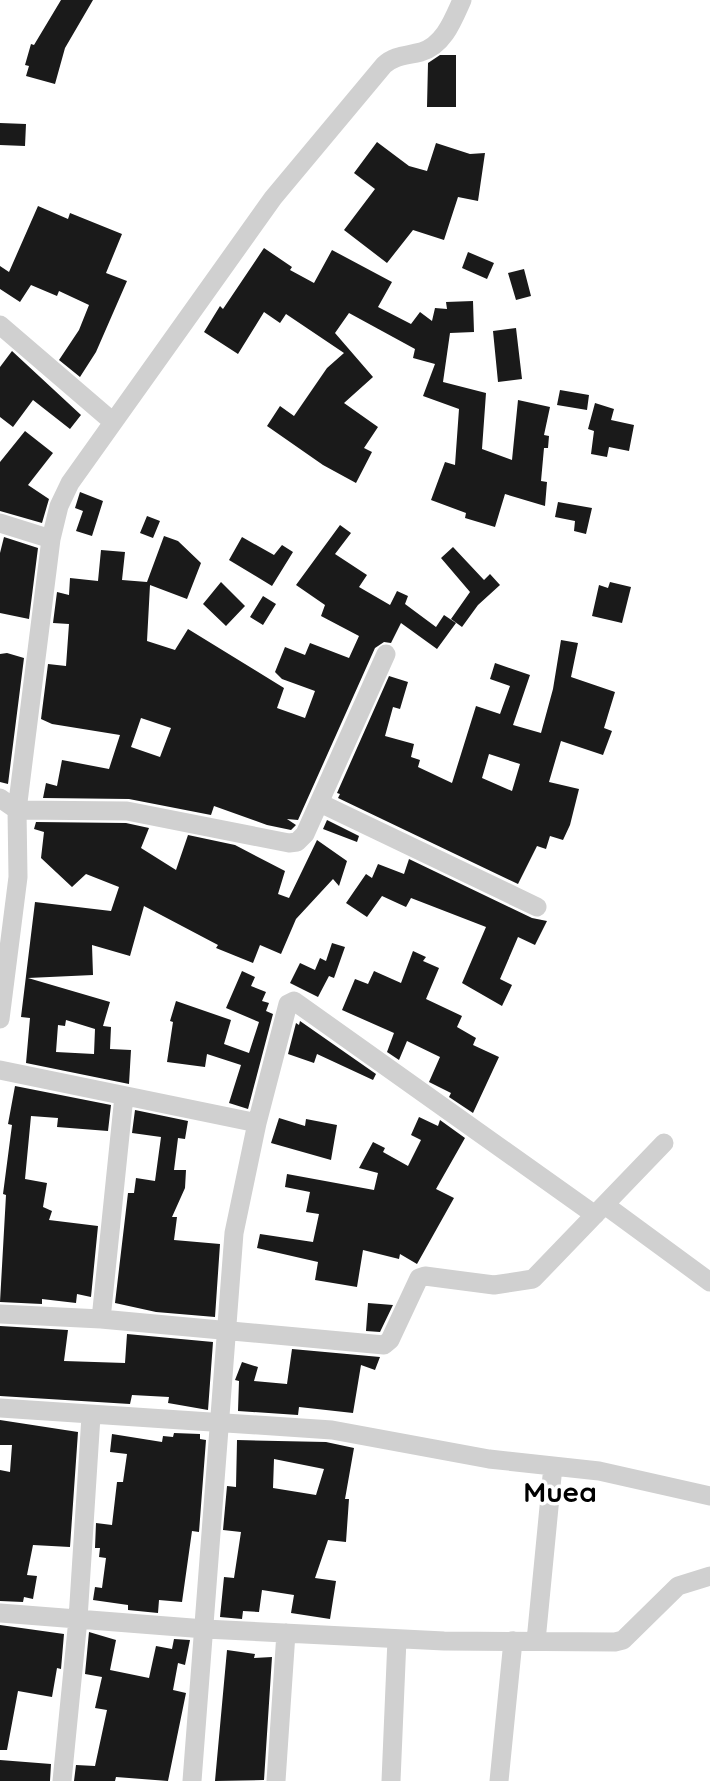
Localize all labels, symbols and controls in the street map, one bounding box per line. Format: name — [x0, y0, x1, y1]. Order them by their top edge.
district label: Muea — [523, 1474, 597, 1509]

